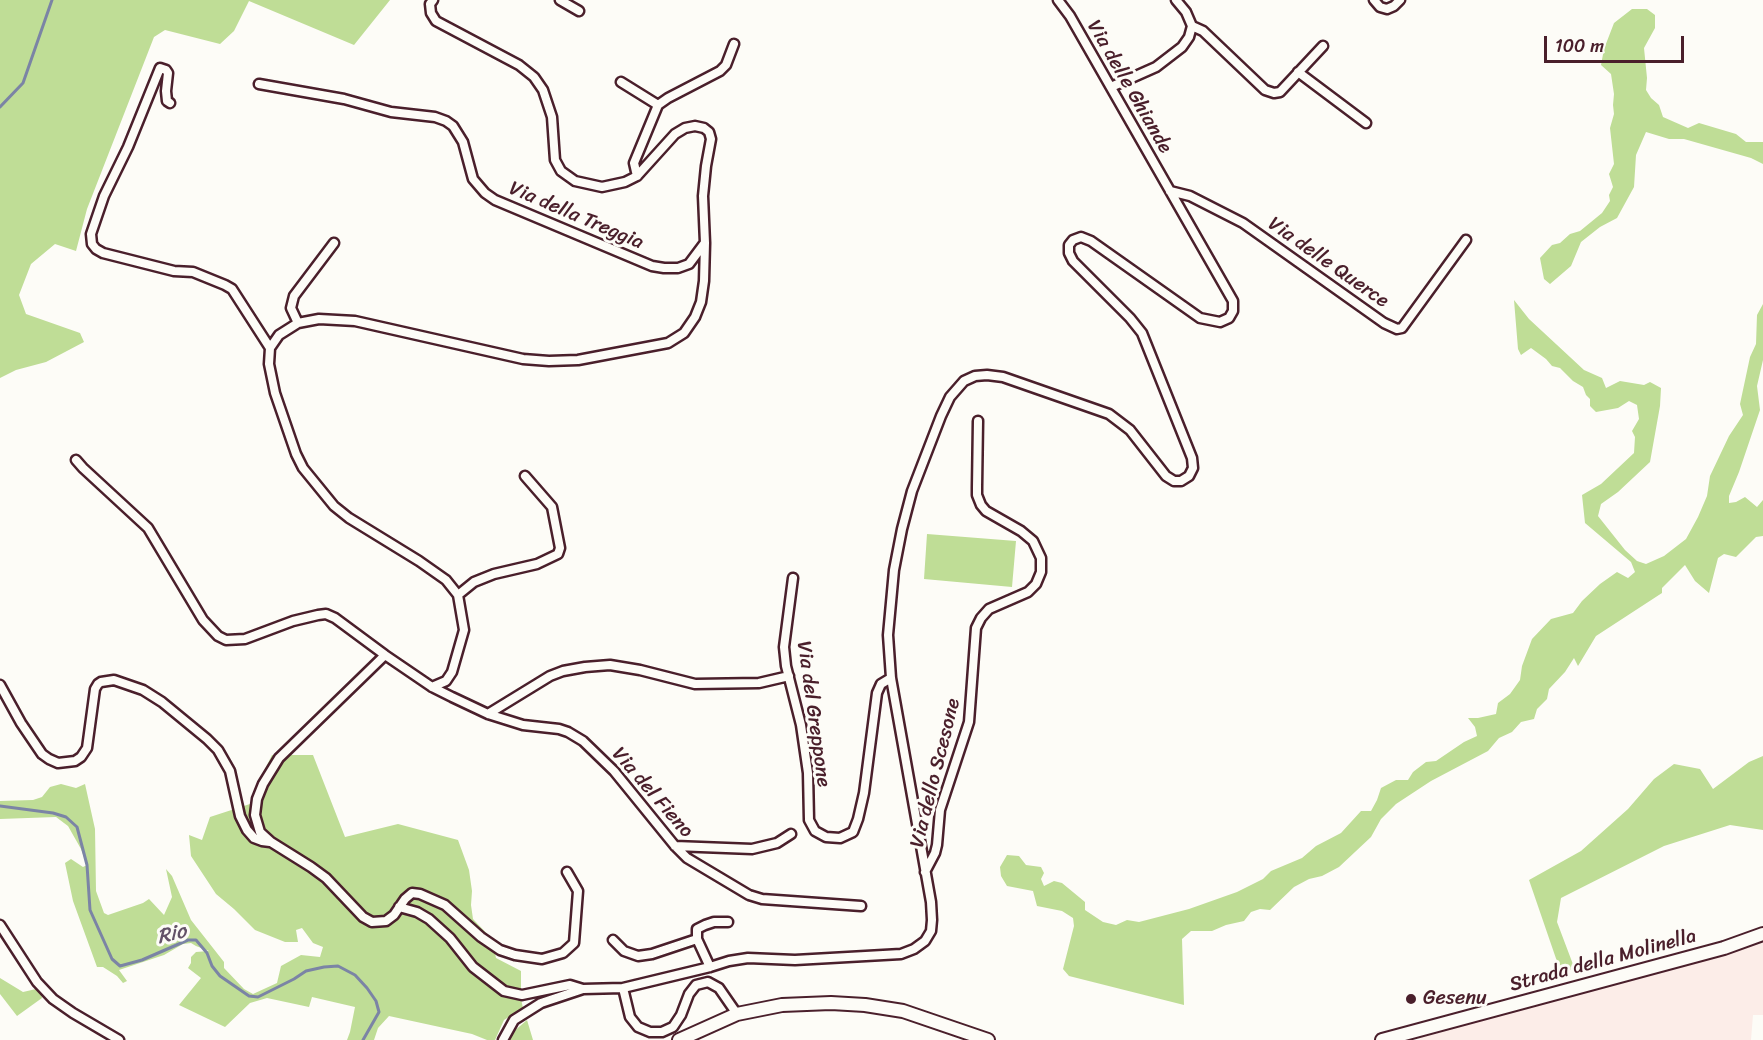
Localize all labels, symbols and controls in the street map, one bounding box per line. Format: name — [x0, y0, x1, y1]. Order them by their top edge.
street label: Via delle Ghiande — [1081, 16, 1177, 158]
scale bar — [1547, 24, 1686, 62]
text: 100 m — [1555, 30, 1604, 62]
street label: Via della Treggia — [505, 177, 647, 255]
street label: Via delle Querce — [1263, 212, 1393, 314]
street label: Via del Greppone — [791, 640, 835, 788]
street label: Via dello Scesone — [906, 696, 966, 850]
street label: Via del Fieno — [606, 743, 698, 843]
water label: Rio — [155, 919, 189, 951]
street label: Strada della Molinella — [1507, 925, 1699, 997]
place label: Gesenu — [1423, 987, 1487, 1011]
marker: Gesenu — [1404, 992, 1418, 1006]

